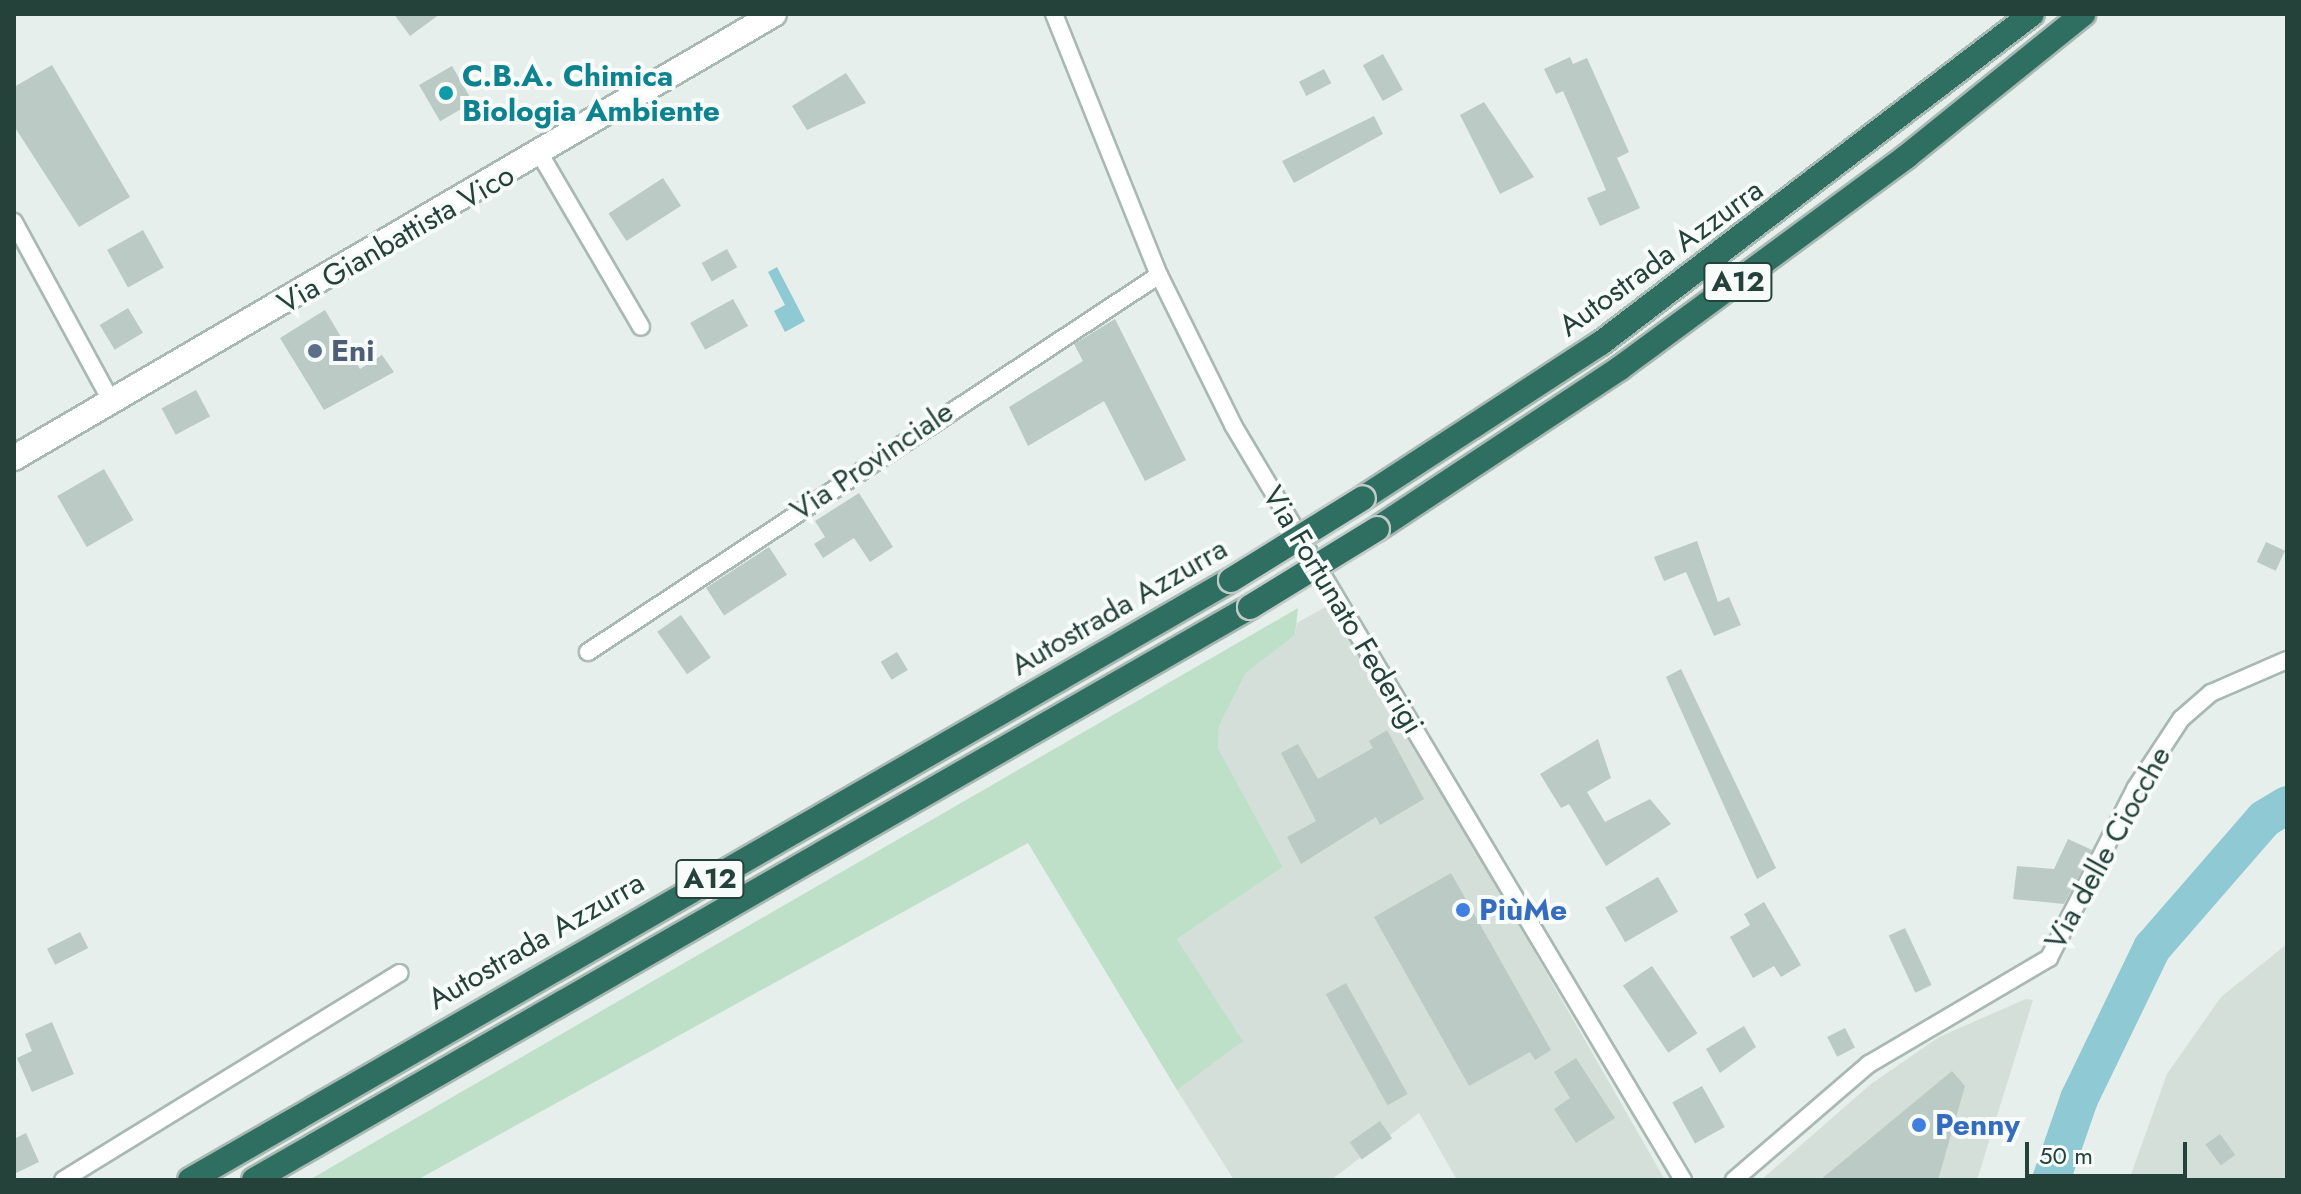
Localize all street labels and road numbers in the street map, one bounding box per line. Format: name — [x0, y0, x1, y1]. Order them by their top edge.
street label: Via Gianbattista Vico — [271, 157, 521, 321]
street label: Autostrada Azzurra — [1552, 172, 1770, 344]
road number: A12 — [1702, 258, 1774, 306]
street label: Via Provinciale — [784, 393, 960, 529]
street label: Via Fortunato Federigi — [1255, 480, 1431, 740]
street label: Autostrada Azzurra — [1005, 531, 1233, 683]
street label: Via delle Ciocche — [2037, 740, 2179, 956]
road number: A12 — [674, 855, 746, 903]
street label: Autostrada Azzurra — [422, 865, 650, 1017]

